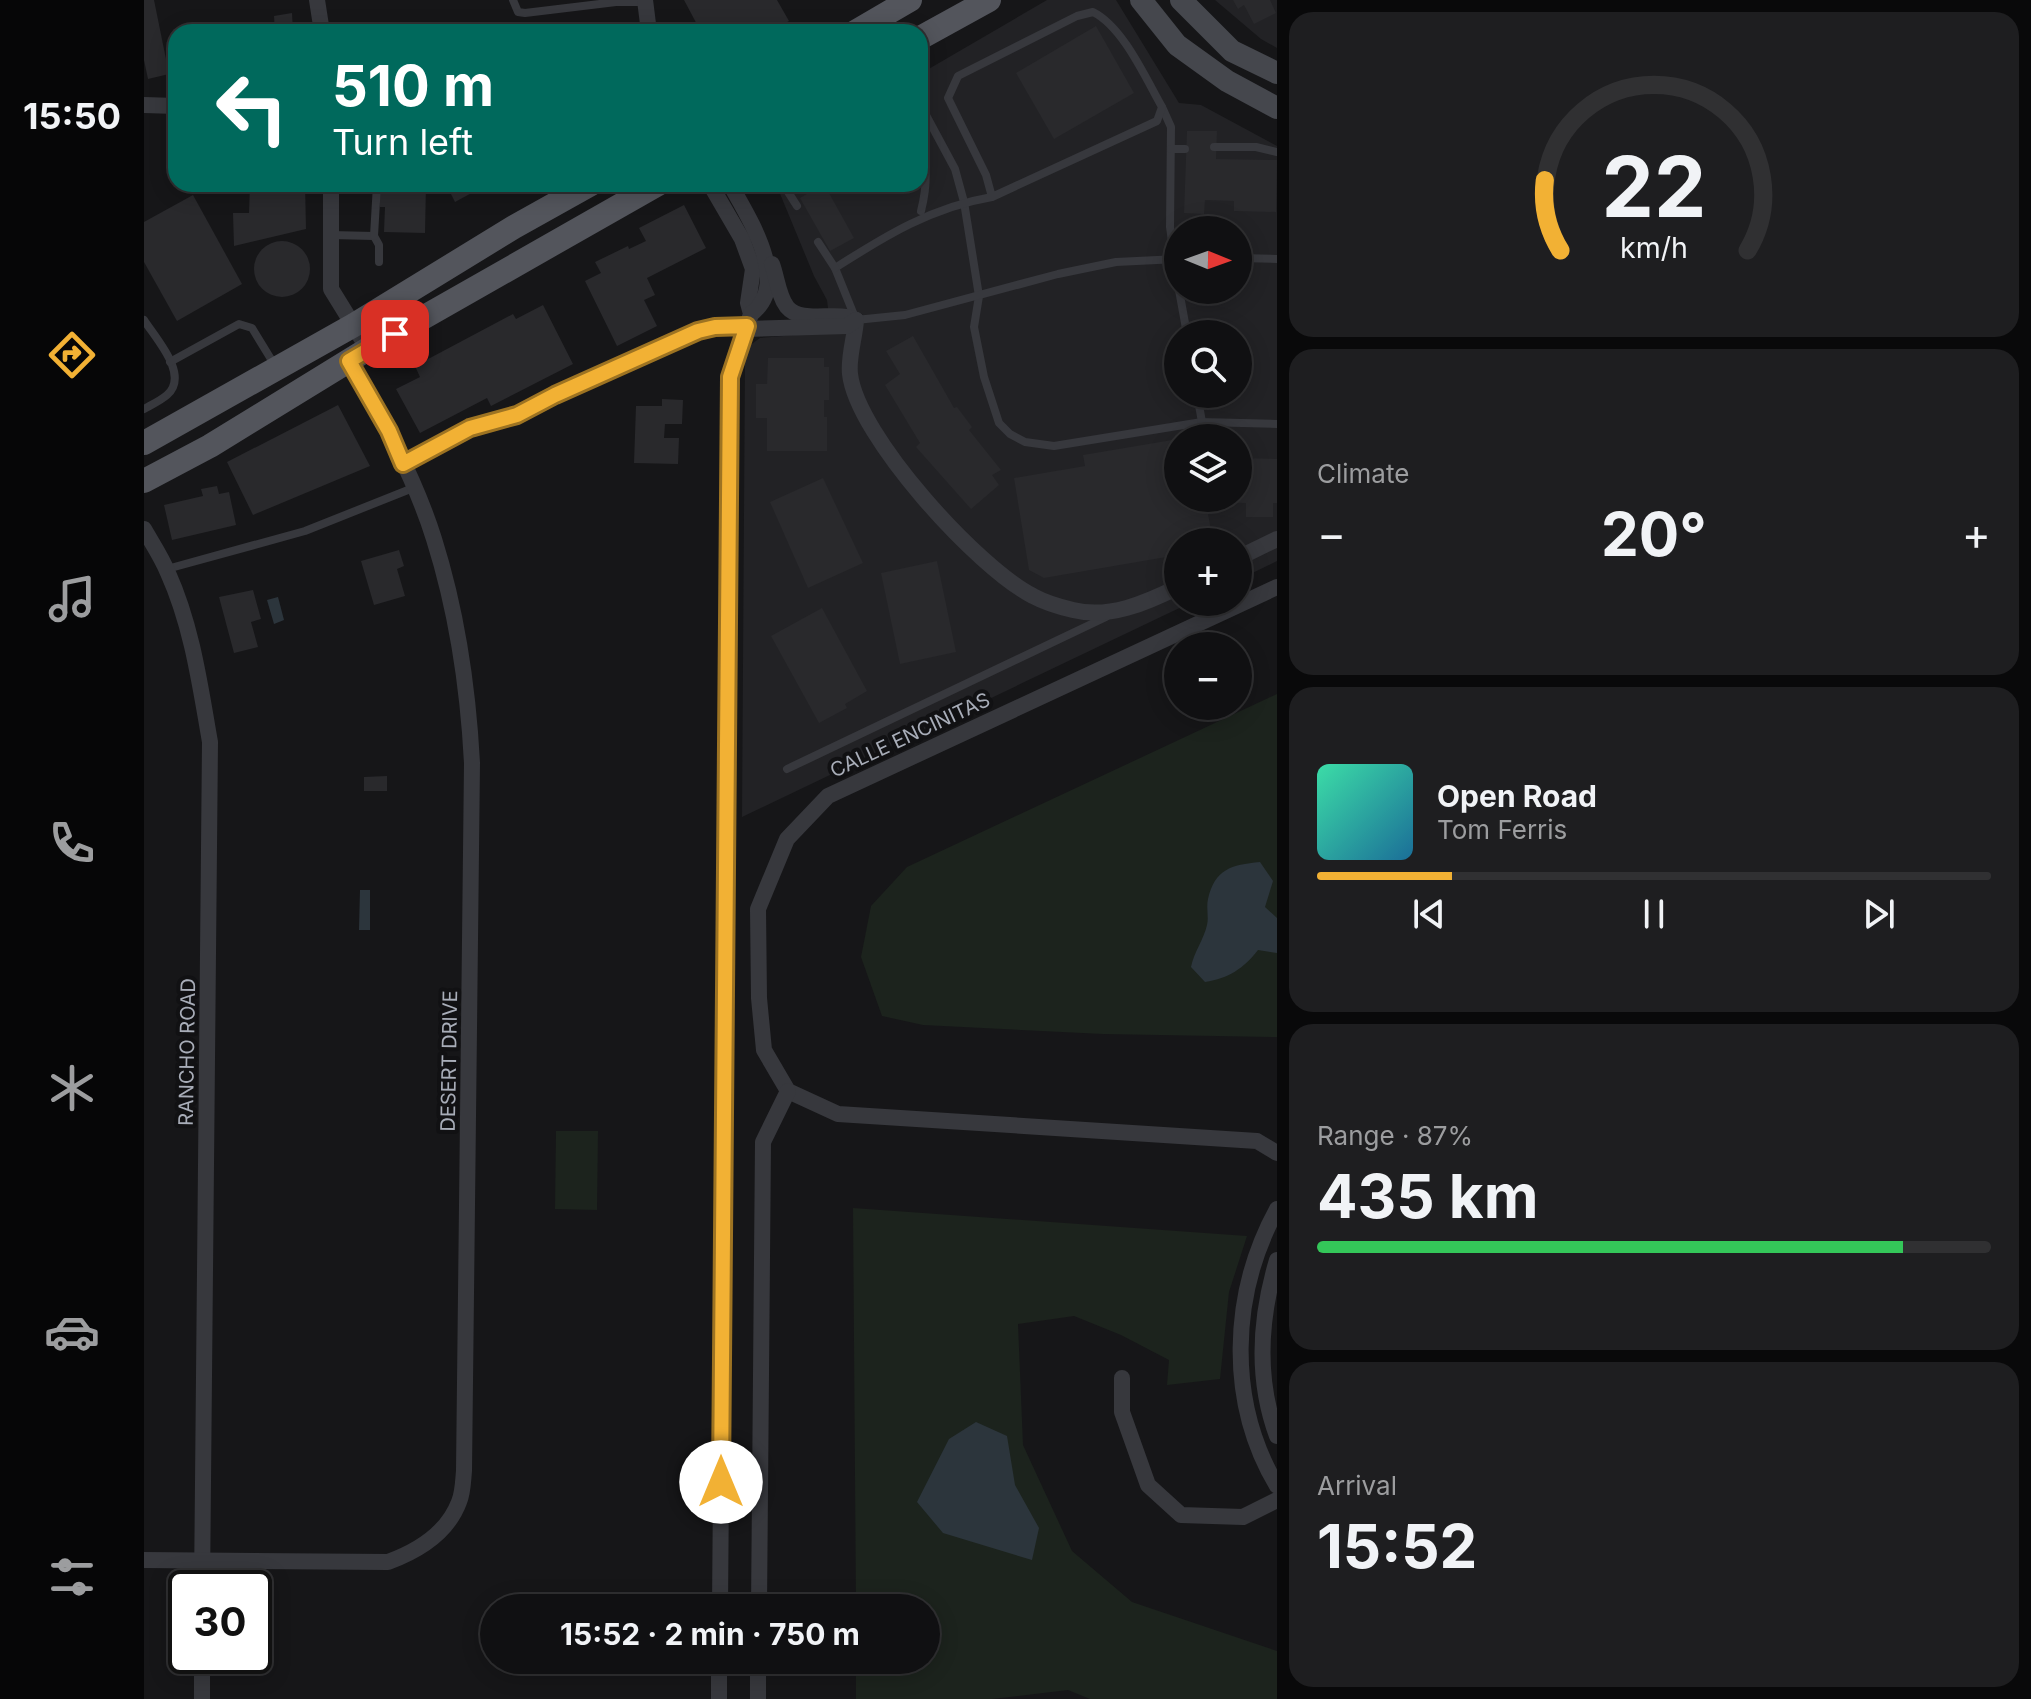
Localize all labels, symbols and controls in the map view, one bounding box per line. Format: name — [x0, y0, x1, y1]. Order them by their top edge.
text: 510 m — [332, 52, 494, 120]
icon: left — [200, 56, 304, 160]
text: 15:50 — [23, 94, 121, 138]
text: Turn left — [332, 120, 473, 164]
text: 22 — [1602, 135, 1706, 236]
north arrow — [1164, 216, 1252, 304]
map controls — [1164, 216, 1252, 720]
text: km/h — [1620, 230, 1688, 265]
pin — [361, 300, 429, 368]
icon: arrive — [373, 312, 417, 356]
button: search — [1164, 320, 1252, 408]
icon: directions — [44, 327, 100, 383]
button: layers — [1164, 424, 1252, 512]
text: Climate — [1317, 458, 1409, 489]
text: 20° — [1601, 498, 1707, 570]
text: − — [1317, 507, 1346, 561]
text: + — [1962, 507, 1991, 561]
button: + — [1164, 528, 1252, 616]
icon: music — [44, 571, 100, 627]
button: − — [1164, 632, 1252, 720]
street label: CALLE ENCINITAS — [826, 687, 994, 783]
text: Open Road — [1437, 778, 1597, 814]
text: Tom Ferris — [1437, 814, 1567, 845]
icon: phone — [44, 815, 100, 871]
icon: previous — [1407, 892, 1451, 936]
icon: pause — [1632, 892, 1676, 936]
icon: next — [1857, 892, 1901, 936]
street label: RANCHO ROAD — [174, 978, 200, 1126]
street label: DESERT DRIVE — [436, 990, 462, 1132]
icon: climate — [44, 1060, 100, 1116]
text: Range · 87% — [1317, 1120, 1473, 1151]
text: 435 km — [1317, 1160, 1538, 1232]
icon: car — [44, 1304, 100, 1360]
position arrow — [679, 1440, 763, 1524]
text: Arrival — [1317, 1470, 1397, 1501]
text: 15:52 — [1317, 1510, 1477, 1582]
icon: filters — [44, 1549, 100, 1605]
speed limit sign: 30 — [168, 1570, 272, 1674]
text: 15:52 · 2 min · 750 m — [560, 1616, 860, 1652]

